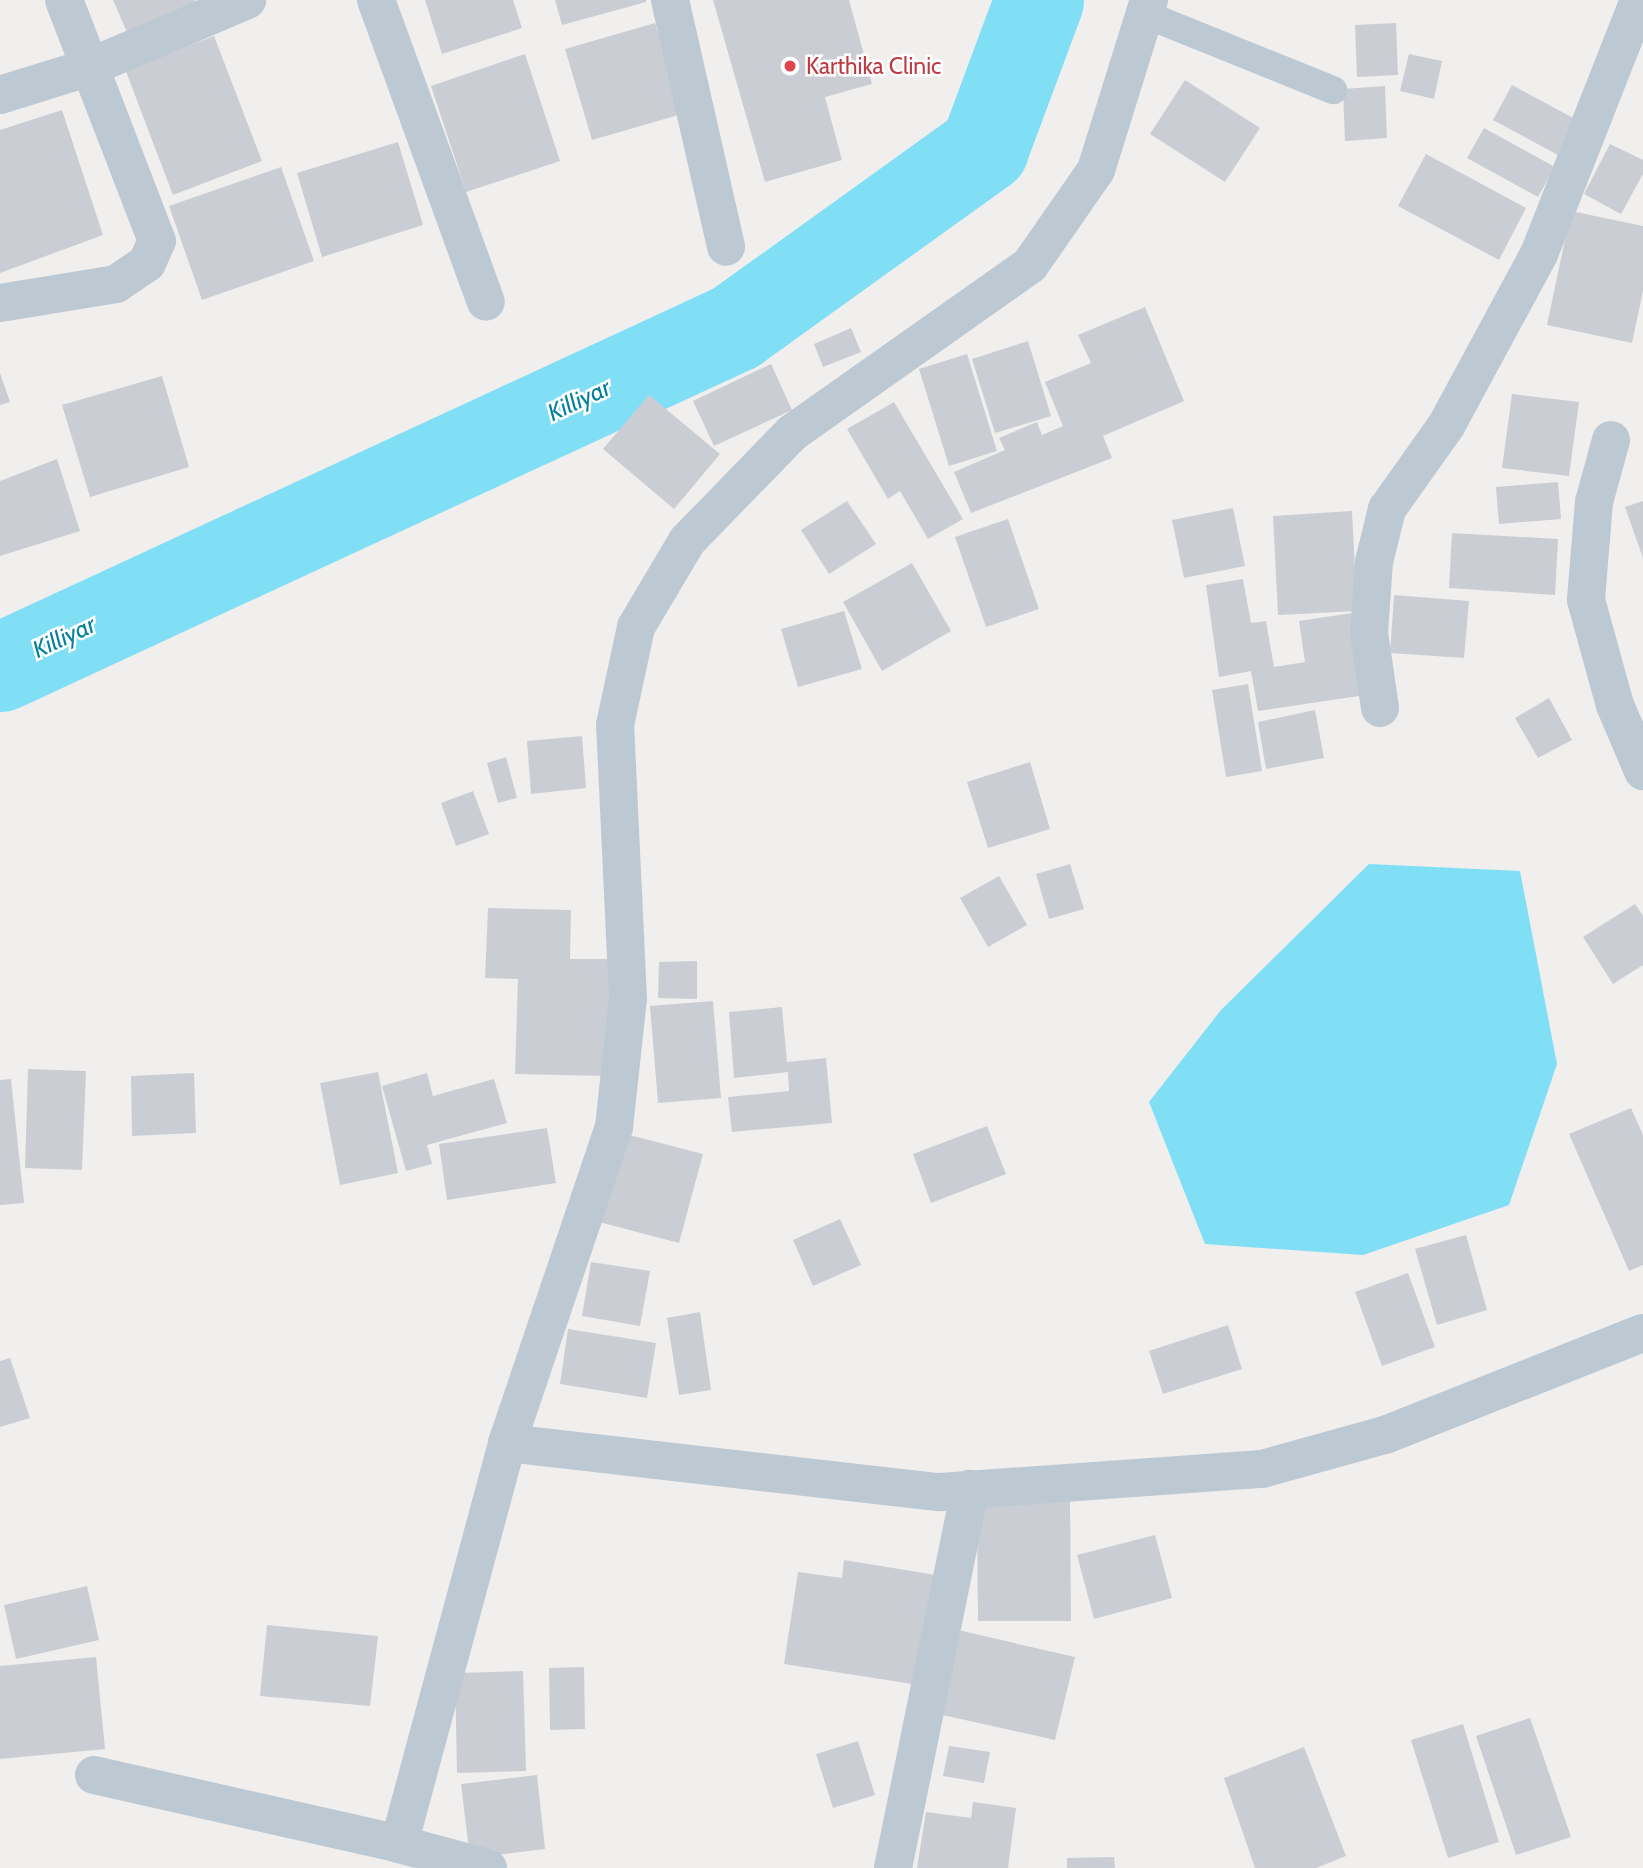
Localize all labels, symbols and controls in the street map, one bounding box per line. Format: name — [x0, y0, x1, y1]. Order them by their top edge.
place label: Karthika Clinic — [806, 52, 941, 80]
marker: Karthika Clinic — [780, 56, 800, 76]
water label: Killiyar — [543, 373, 615, 427]
water label: Killiyar — [28, 610, 100, 664]

